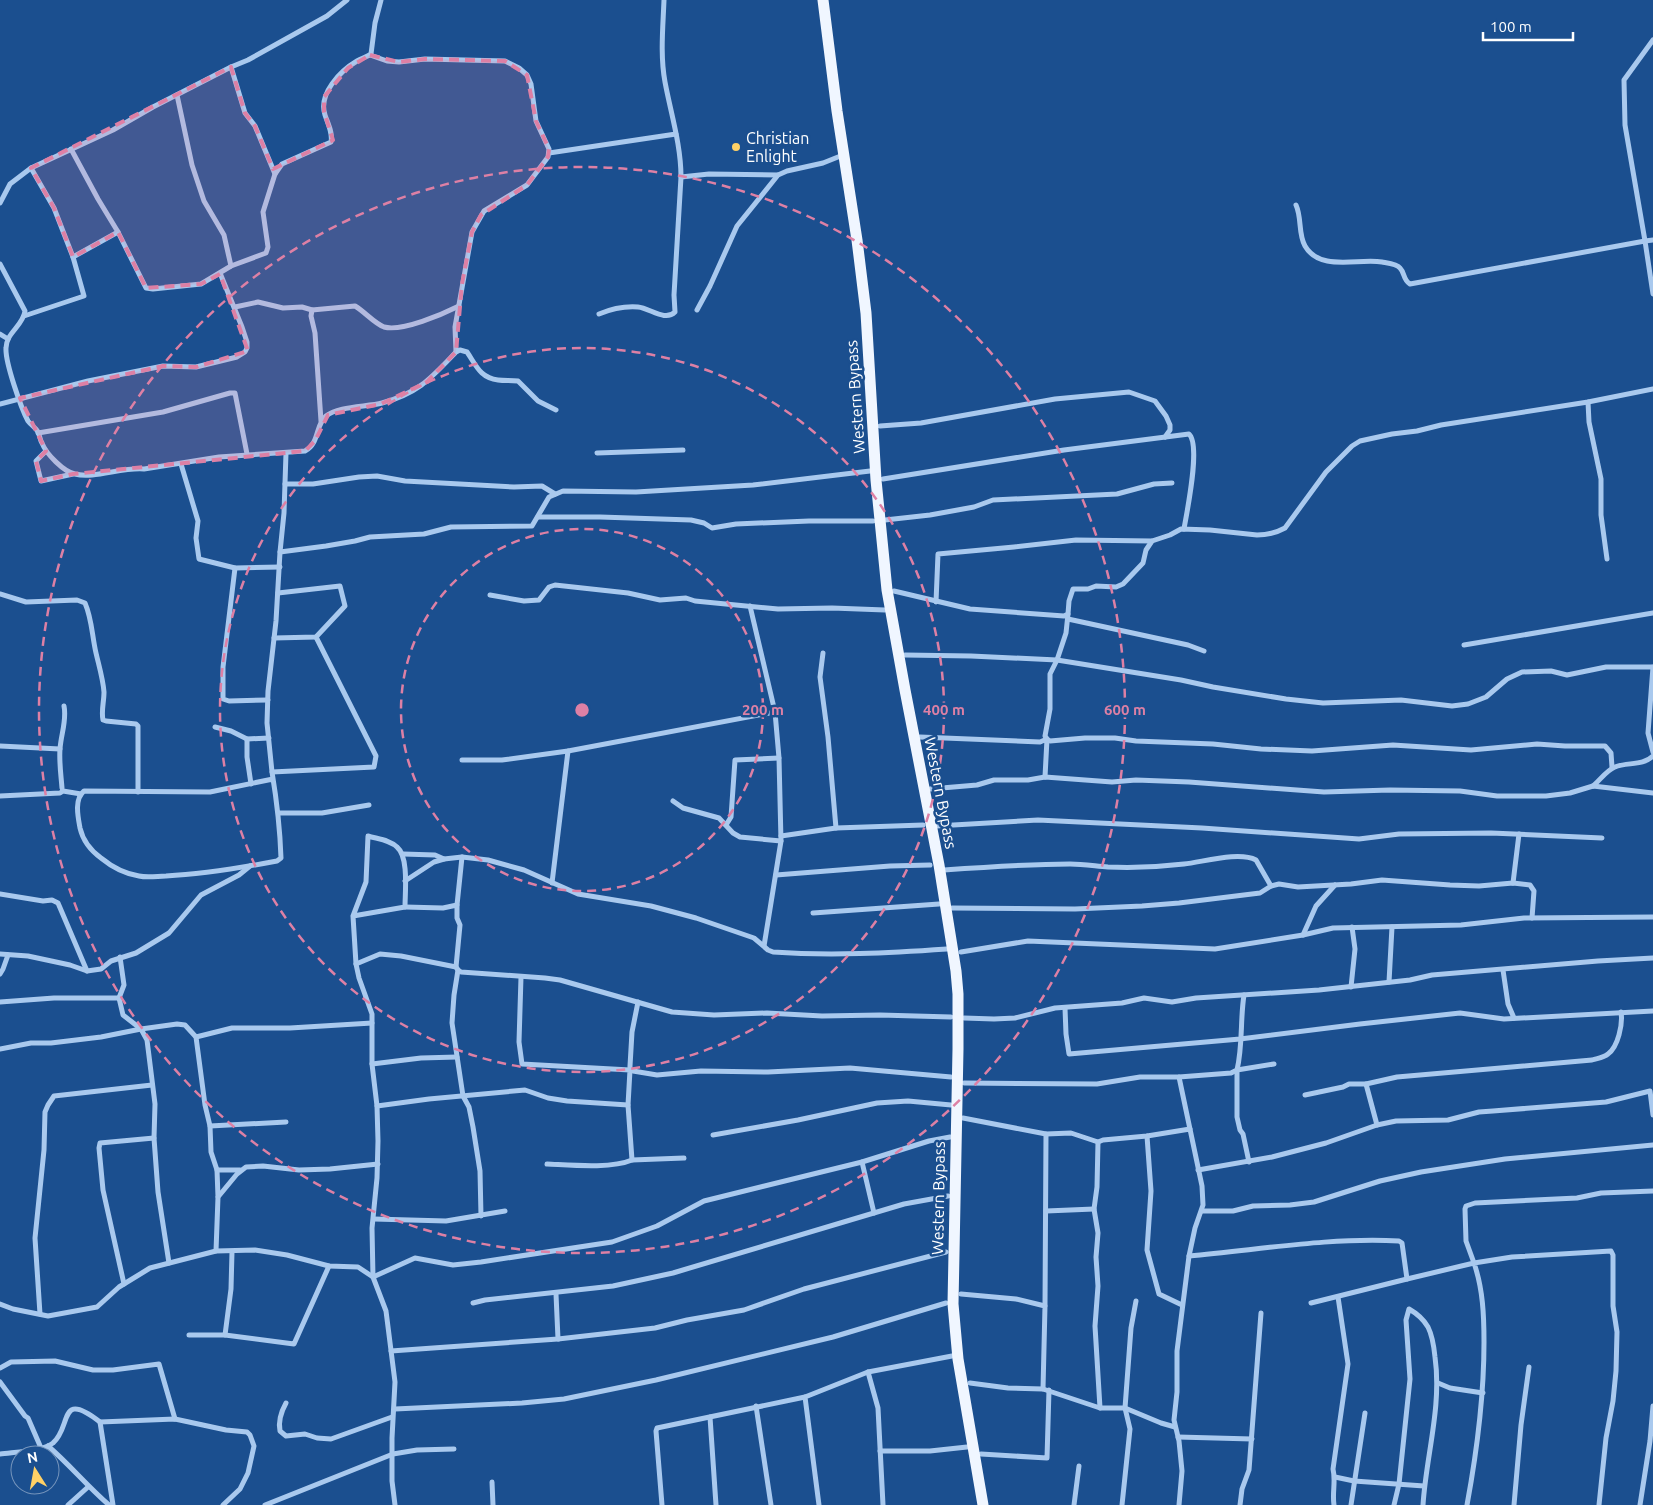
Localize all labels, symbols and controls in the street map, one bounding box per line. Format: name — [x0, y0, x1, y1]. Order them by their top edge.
scale bar — [1483, 10, 1573, 42]
text: 100 m — [1490, 18, 1532, 35]
place label: Christian Enlight — [746, 129, 809, 165]
marker: Christian Enlight — [730, 141, 742, 153]
street label: Western Bypass — [842, 340, 868, 454]
centre of rings — [573, 701, 591, 719]
text: 200 m — [742, 701, 784, 718]
text: 400 m — [923, 701, 965, 718]
text: 600 m — [1104, 701, 1146, 718]
street label: Western Bypass — [921, 736, 961, 851]
street label: Western Bypass — [928, 1141, 948, 1255]
north arrow — [10, 1445, 60, 1495]
text: N — [26, 1448, 39, 1466]

